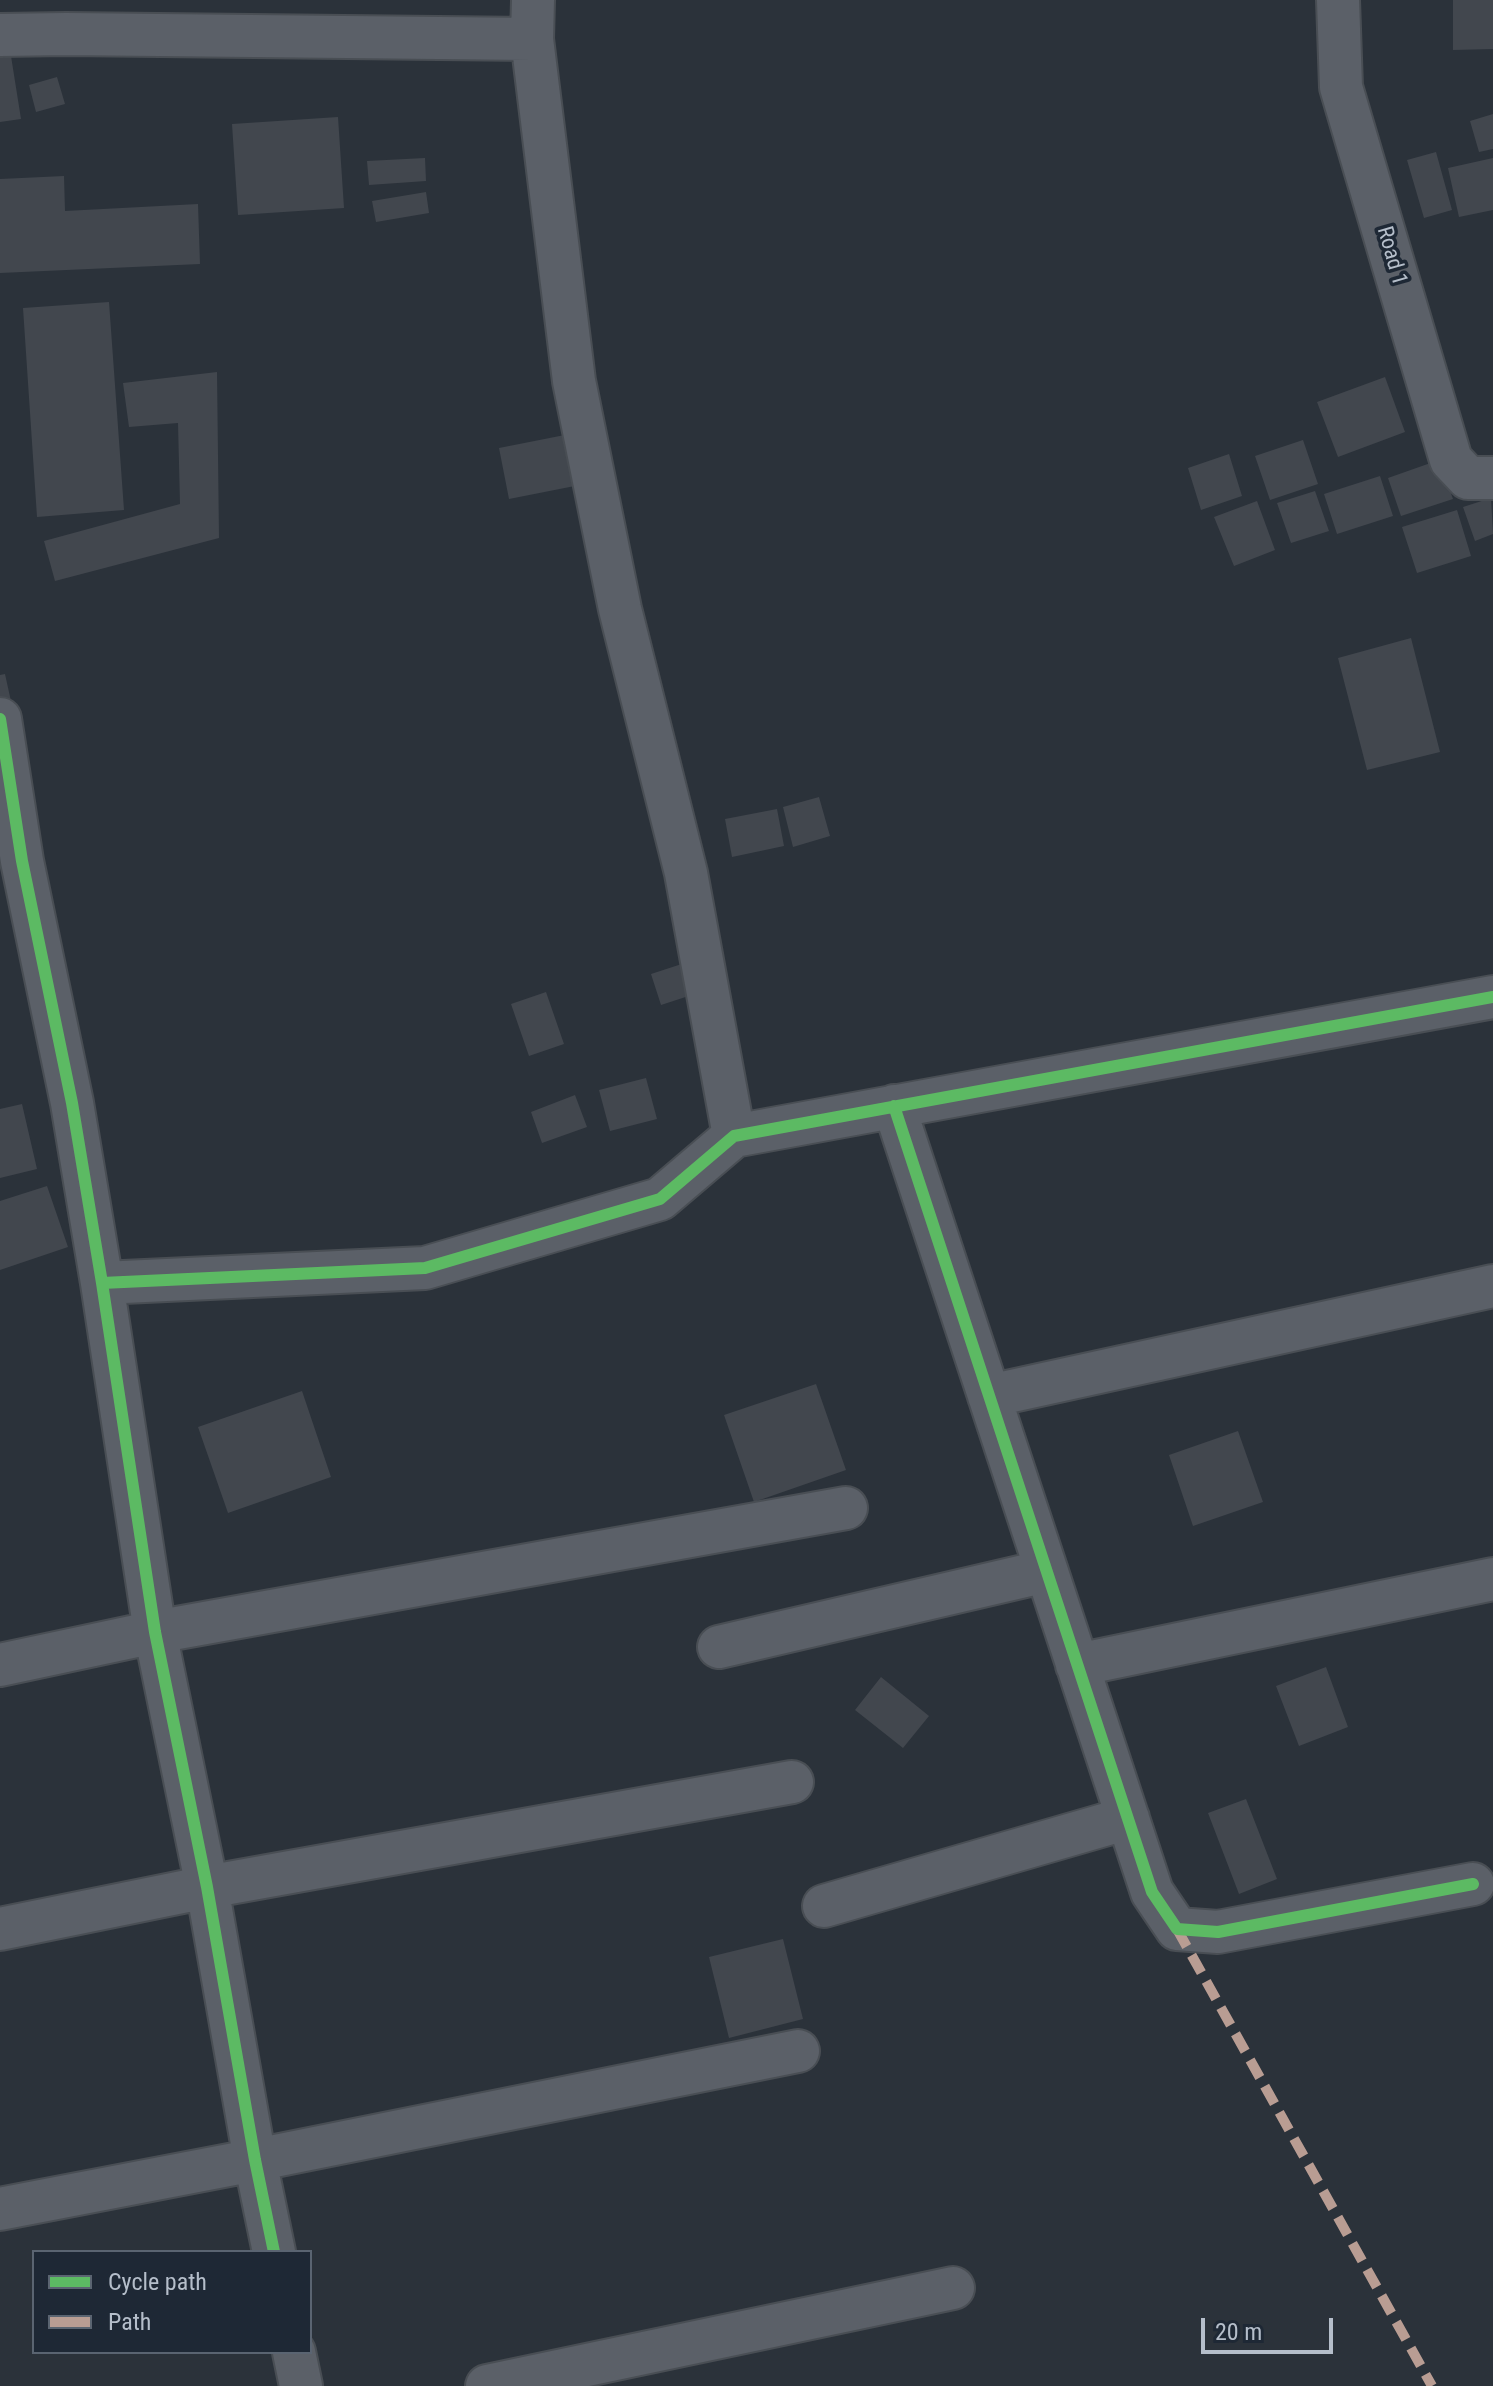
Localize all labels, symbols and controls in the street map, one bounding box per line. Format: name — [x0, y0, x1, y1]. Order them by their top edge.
street label: Road 1 — [1370, 223, 1412, 289]
legend — [32, 2250, 312, 2354]
text: Cycle path — [108, 2268, 207, 2296]
scale bar — [1205, 2302, 1337, 2352]
text: Path — [108, 2308, 151, 2336]
text: 20 m — [1215, 2318, 1262, 2346]

